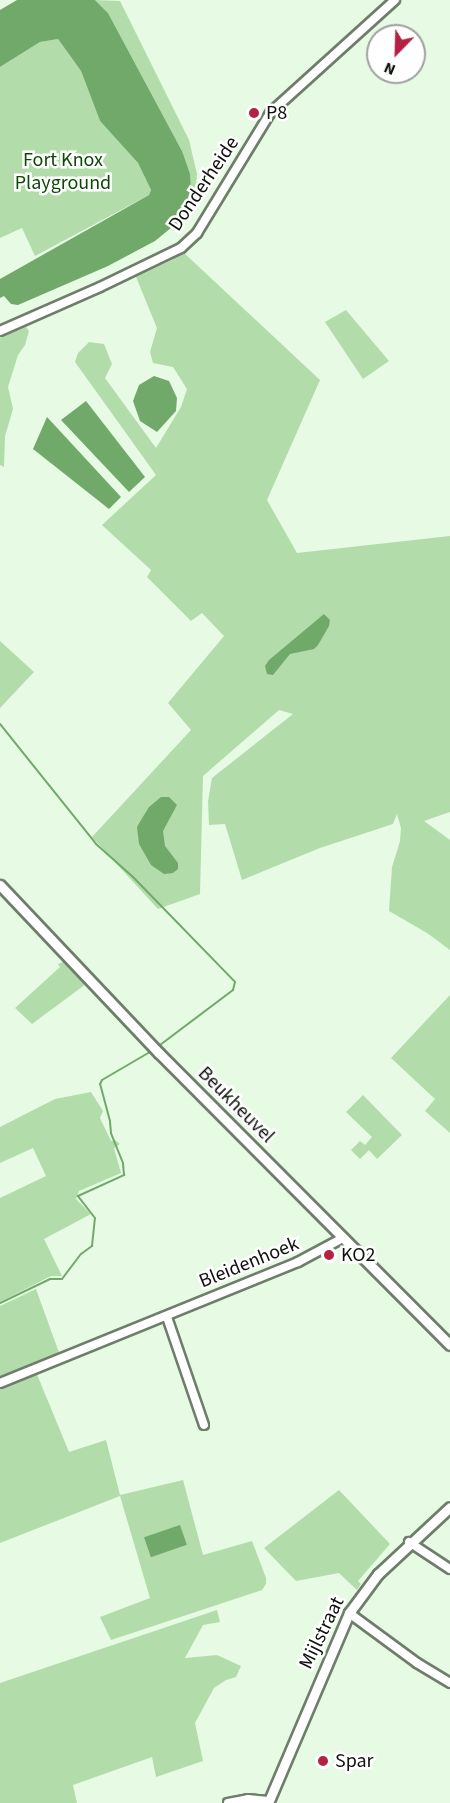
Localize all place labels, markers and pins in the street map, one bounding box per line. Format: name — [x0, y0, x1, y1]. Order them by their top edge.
place label: P8 — [266, 101, 287, 125]
marker: P8 — [247, 106, 261, 120]
place label: KO2 — [341, 1243, 375, 1267]
marker: KO2 — [322, 1248, 336, 1262]
place label: Spar — [335, 1749, 374, 1773]
marker: Spar — [316, 1754, 330, 1768]

